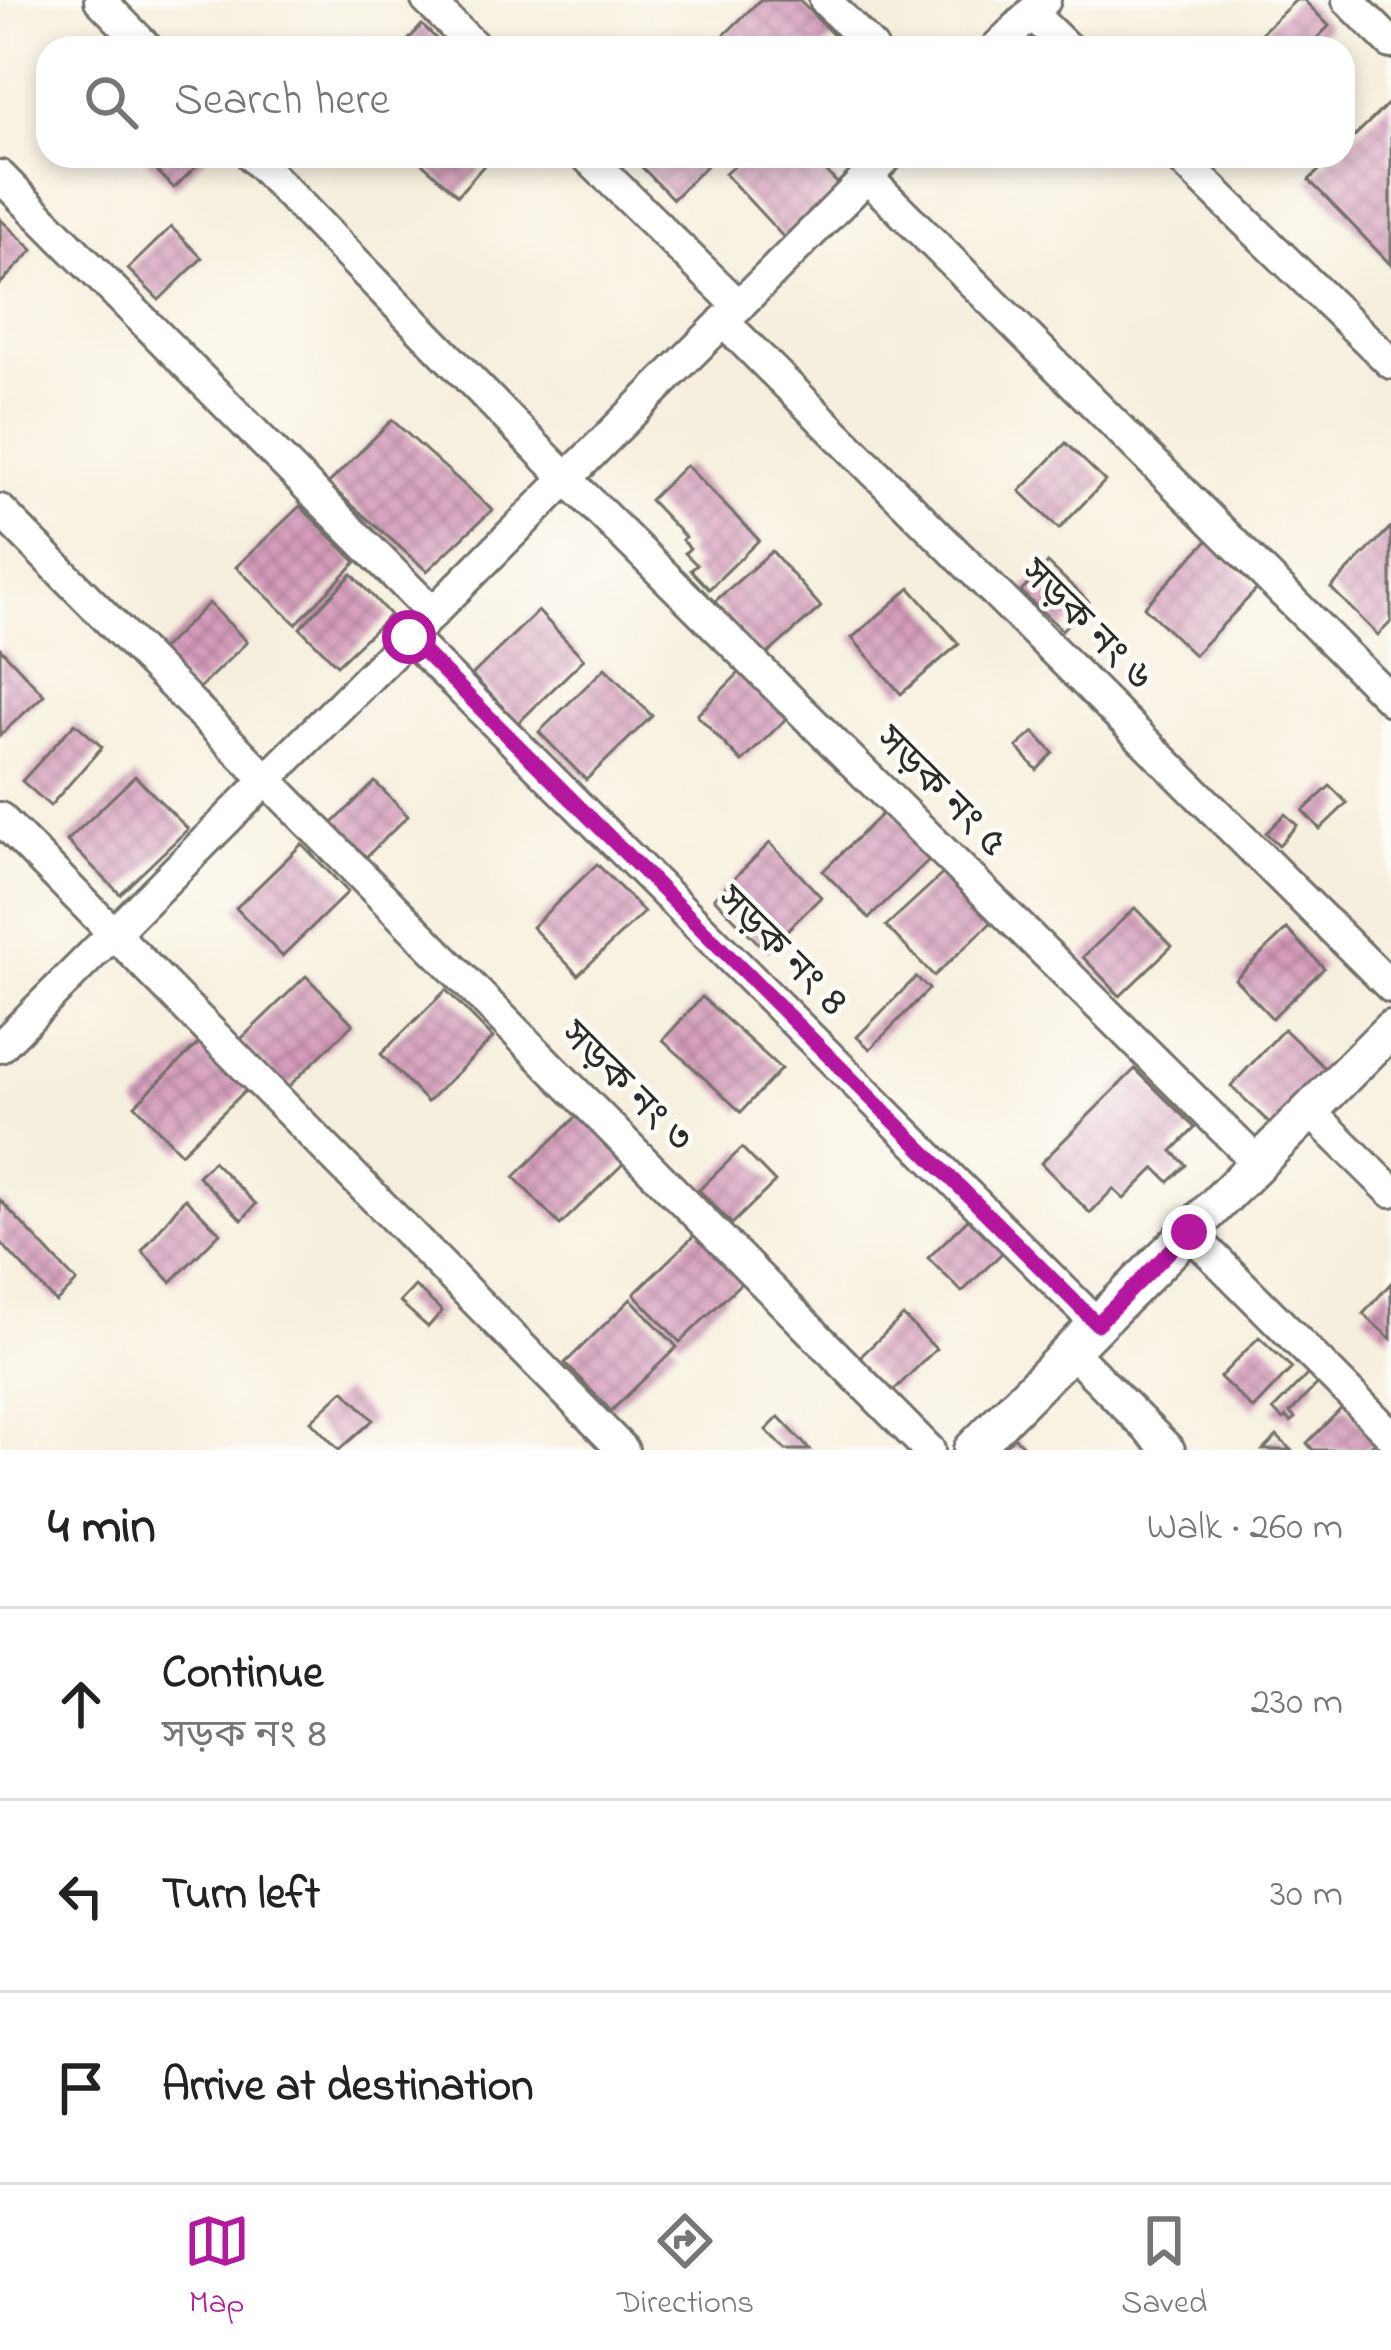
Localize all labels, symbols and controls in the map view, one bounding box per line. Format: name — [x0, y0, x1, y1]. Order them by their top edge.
search box — [36, 36, 1355, 168]
icon: search — [78, 69, 144, 135]
text: Search here — [174, 69, 390, 135]
street label: সড়ক নং ৬ — [1005, 546, 1164, 705]
route start — [382, 610, 436, 664]
street label: সড়ক নং ৫ — [860, 713, 1019, 872]
street label: সড়ক নং ৪ — [701, 873, 860, 1032]
street label: সড়ক নং ৩ — [545, 1008, 704, 1167]
route end — [1162, 1205, 1216, 1259]
text: 4 min — [48, 1491, 156, 1566]
text: Walk · 260 m — [1147, 1500, 1343, 1557]
text: Continue — [162, 1642, 323, 1708]
icon: ahead — [48, 1671, 114, 1737]
text: 230 m — [1251, 1675, 1343, 1732]
text: সড়ক নং ৪ — [162, 1708, 329, 1765]
icon: left — [48, 1863, 114, 1929]
text: Turn left — [162, 1863, 320, 1929]
text: 30 m — [1270, 1867, 1343, 1924]
icon: arrive — [48, 2055, 114, 2121]
text: Arrive at destination — [162, 2055, 533, 2121]
tab: Map — [184, 2208, 250, 2328]
tab: Directions — [617, 2208, 754, 2328]
tab: Saved — [1121, 2208, 1207, 2328]

